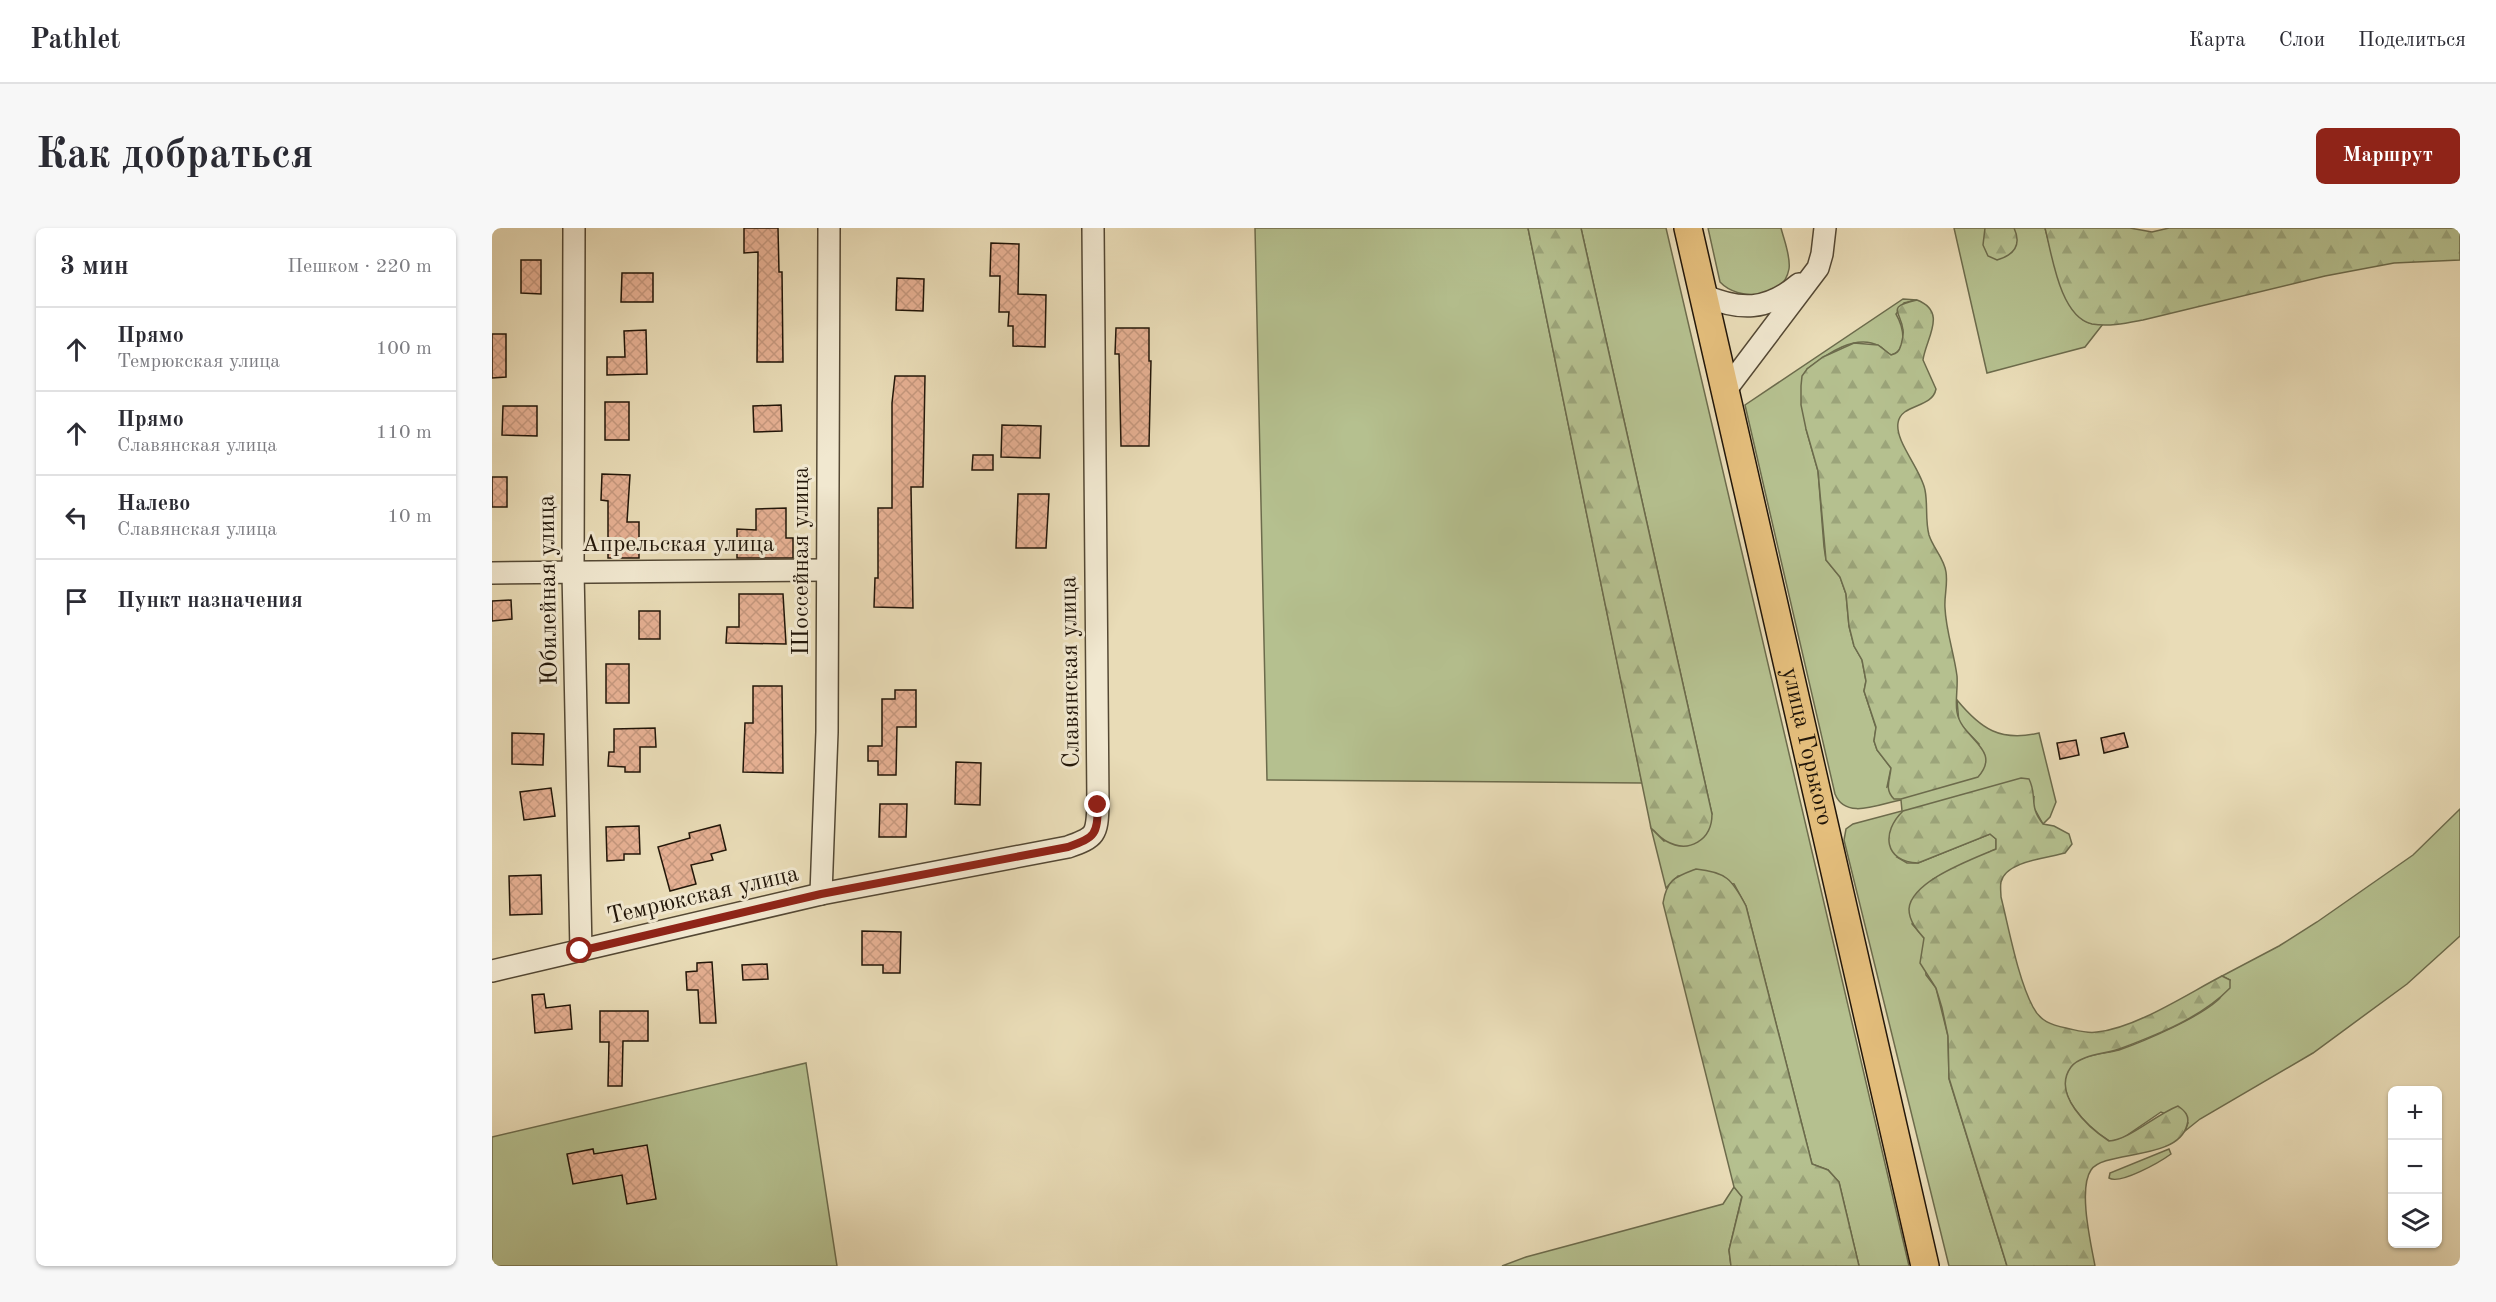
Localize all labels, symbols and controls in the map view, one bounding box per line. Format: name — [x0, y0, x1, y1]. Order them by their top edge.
text: Pathlet — [30, 27, 121, 55]
text: Карта — [2189, 30, 2246, 51]
text: Слои — [2279, 30, 2325, 51]
text: Поделиться — [2358, 30, 2466, 51]
button: Маршрут — [2316, 128, 2460, 184]
text: Как добраться — [36, 135, 313, 177]
text: 3 мин — [60, 254, 129, 280]
text: Пешком · 220 m — [287, 257, 432, 277]
text: Прямо — [117, 325, 184, 347]
icon: ahead — [60, 333, 93, 366]
text: 100 m — [376, 339, 432, 359]
text: Темрюкская улица — [117, 352, 280, 372]
text: Прямо — [117, 409, 184, 431]
icon: ahead — [60, 417, 93, 450]
text: 110 m — [376, 423, 432, 443]
text: Славянская улица — [117, 436, 277, 456]
street label: Шоссейная улица — [790, 466, 814, 655]
text: Налево — [117, 493, 190, 515]
street label: Юбилейная улица — [535, 494, 563, 685]
icon: left — [60, 501, 93, 534]
text: 10 m — [387, 507, 432, 527]
text: Славянская улица — [117, 520, 277, 540]
street label: Апрельская улица — [581, 533, 775, 557]
street label: Славянская улица — [1057, 576, 1085, 768]
icon: arrive — [60, 585, 93, 618]
text: Пункт назначения — [117, 590, 303, 612]
street label: улица Горького — [1777, 665, 1836, 828]
route end — [1084, 791, 1110, 817]
street label: Темрюкская улица — [605, 862, 801, 930]
route start — [566, 937, 592, 963]
map controls — [2388, 1086, 2442, 1248]
button: + — [2388, 1086, 2442, 1140]
button: − — [2388, 1140, 2442, 1194]
button: layers — [2388, 1194, 2442, 1248]

